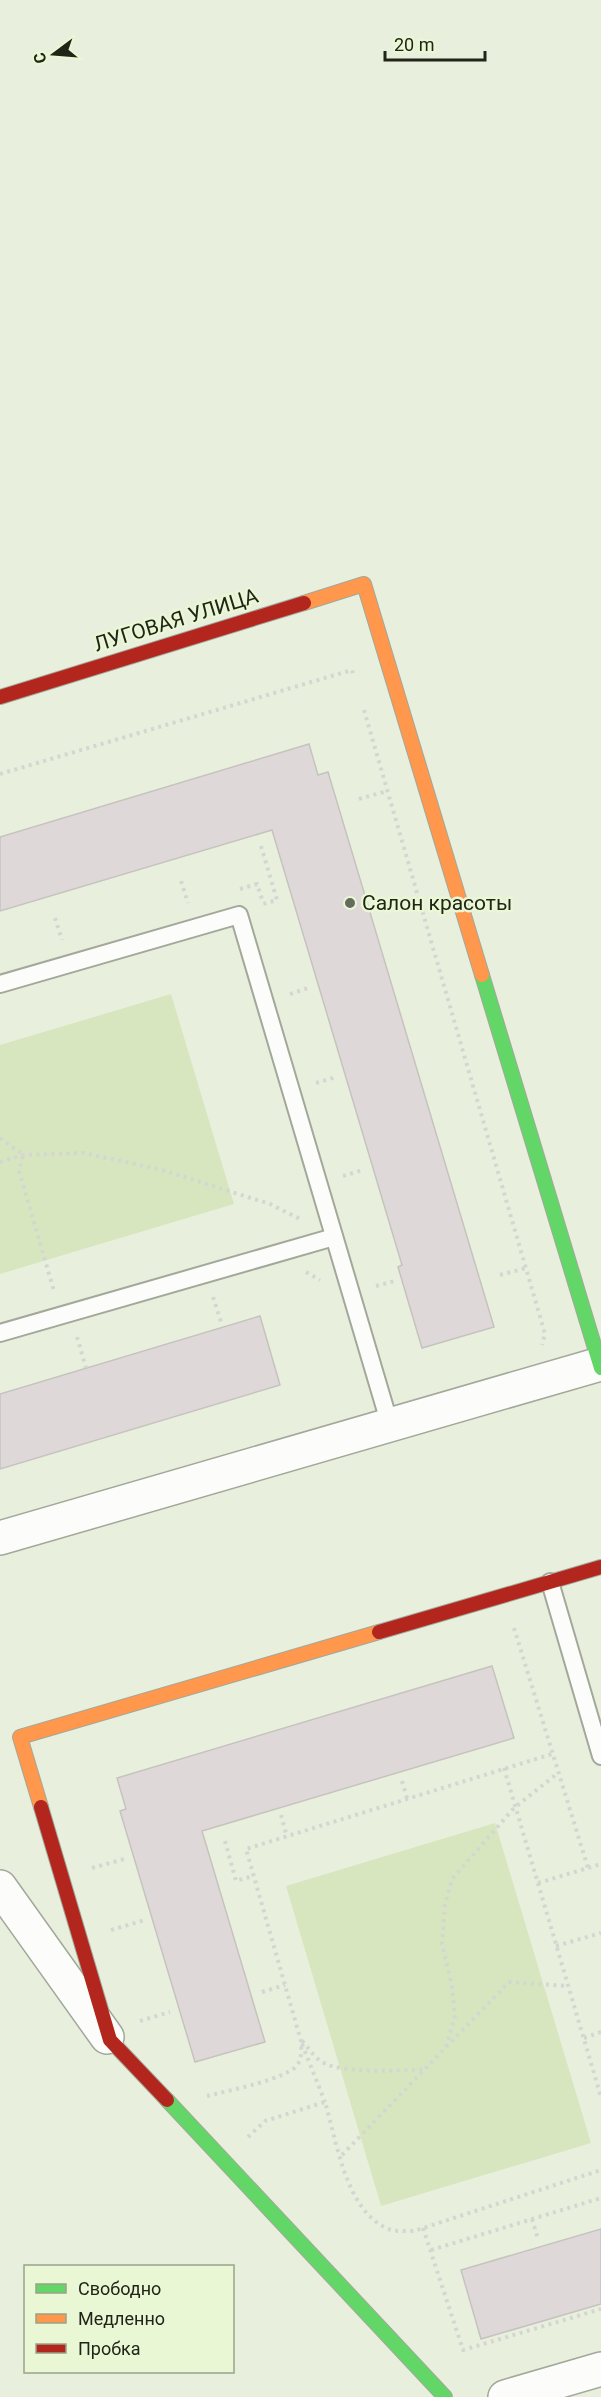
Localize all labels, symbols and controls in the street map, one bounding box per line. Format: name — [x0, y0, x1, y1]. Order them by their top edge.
north arrow — [24, 24, 84, 84]
scale bar — [385, 24, 486, 62]
text: 20 m — [394, 34, 434, 55]
text: С — [29, 50, 51, 66]
street label: ЛУГОВАЯ УЛИЦА — [91, 583, 261, 656]
place label: Салон красоты — [362, 891, 512, 915]
marker: Салон красоты — [343, 896, 357, 910]
legend — [24, 2265, 234, 2373]
text: Свободно — [78, 2278, 161, 2299]
text: Медленно — [78, 2308, 165, 2329]
text: Пробка — [78, 2338, 141, 2359]

